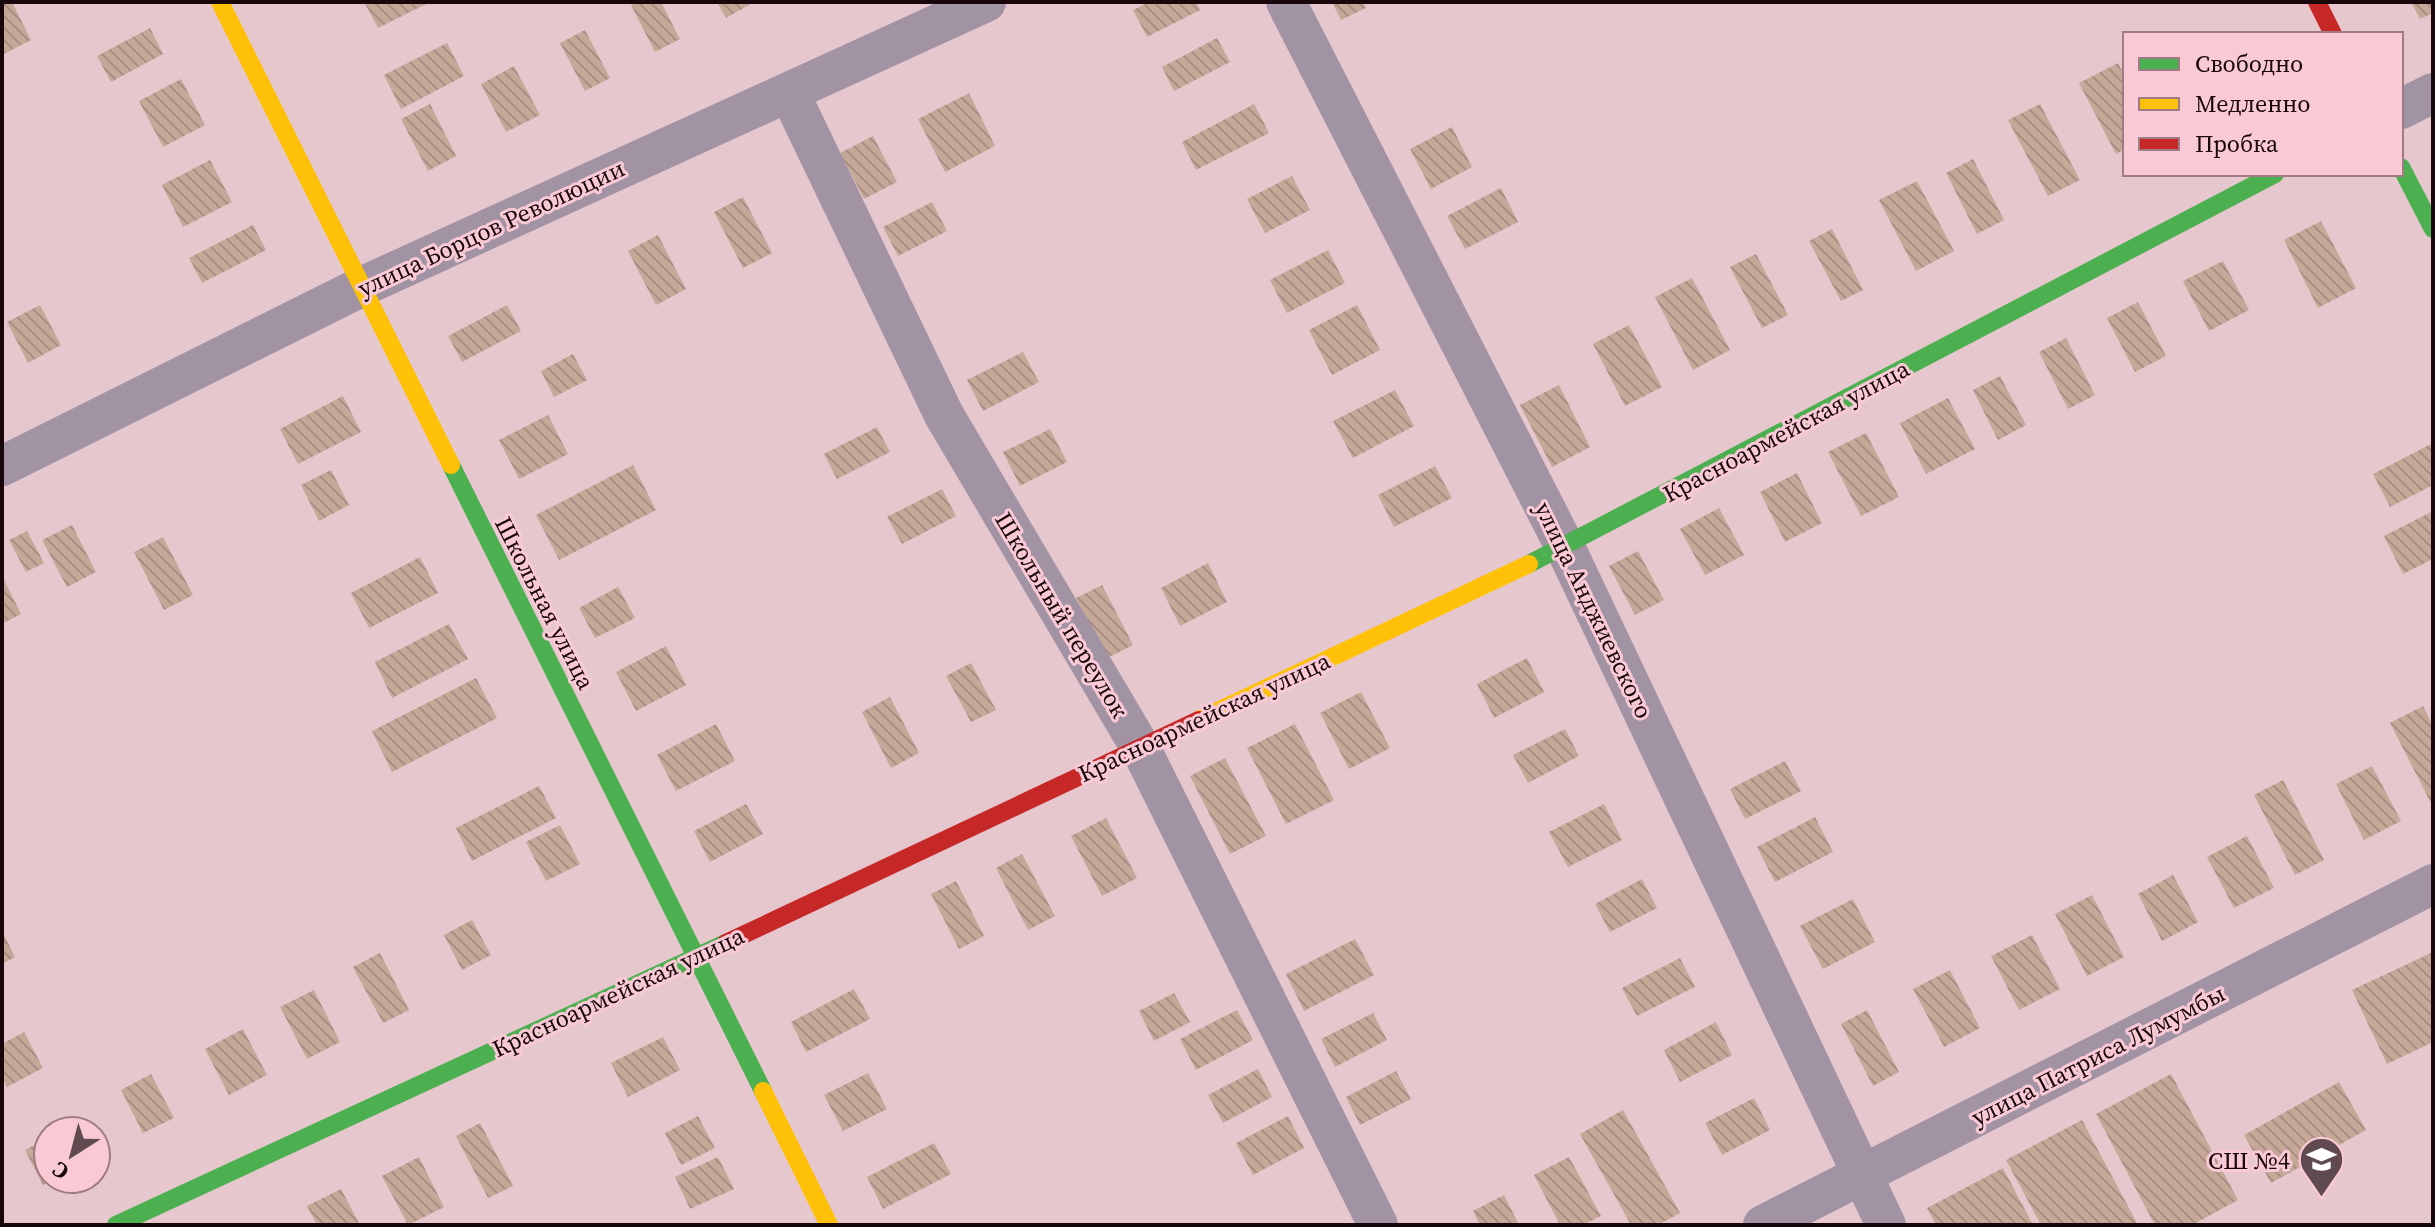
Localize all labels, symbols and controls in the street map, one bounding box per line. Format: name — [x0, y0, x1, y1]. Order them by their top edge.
legend — [2123, 32, 2403, 176]
text: Свободно — [2195, 47, 2303, 80]
text: Медленно — [2195, 87, 2310, 120]
text: Пробка — [2195, 127, 2279, 160]
street label: улица Борцов Революции — [352, 152, 630, 304]
street label: Красноармейская улица — [1657, 352, 1916, 510]
street label: улица Анджиевского — [1527, 496, 1661, 724]
street label: Школьный переулок — [987, 506, 1137, 724]
street label: Школьная улица — [487, 511, 603, 696]
street label: Красноармейская улица — [1073, 644, 1336, 790]
street label: Красноармейская улица — [487, 919, 750, 1065]
street label: улица Патриса Лумумбы — [1965, 977, 2231, 1133]
north arrow — [32, 1115, 112, 1195]
school or university icon: СШ №4 — [2297, 1136, 2345, 1199]
place label: СШ №4 — [2208, 1144, 2290, 1177]
text: С — [46, 1155, 75, 1187]

